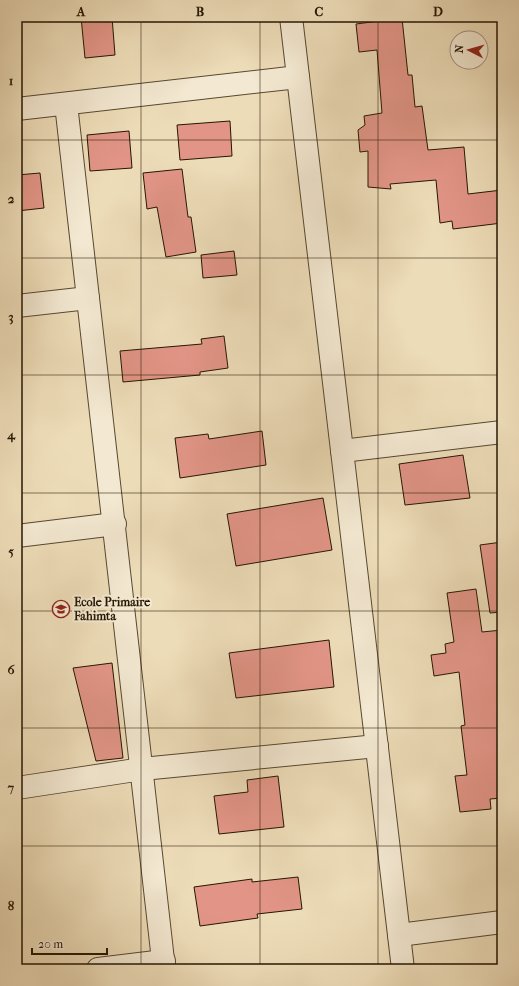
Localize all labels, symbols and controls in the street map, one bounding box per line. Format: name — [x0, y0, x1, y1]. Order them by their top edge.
text: A — [76, 4, 86, 19]
text: B — [196, 4, 205, 19]
text: C — [315, 4, 324, 19]
text: D — [433, 4, 443, 19]
north arrow — [449, 30, 489, 70]
text: N — [453, 44, 467, 54]
text: 1 — [9, 73, 14, 88]
text: 2 — [8, 191, 15, 206]
text: 3 — [8, 309, 14, 325]
text: 4 — [6, 427, 16, 443]
text: 5 — [8, 544, 14, 559]
place label: Ecole Primaire Fahimta — [73, 595, 150, 623]
school or university icon: Ecole Primaire Fahimta — [51, 599, 71, 619]
text: 6 — [7, 662, 15, 677]
text: 7 — [7, 780, 15, 795]
text: 8 — [8, 898, 15, 913]
scale bar — [32, 930, 107, 956]
text: 20 m — [38, 937, 63, 951]

